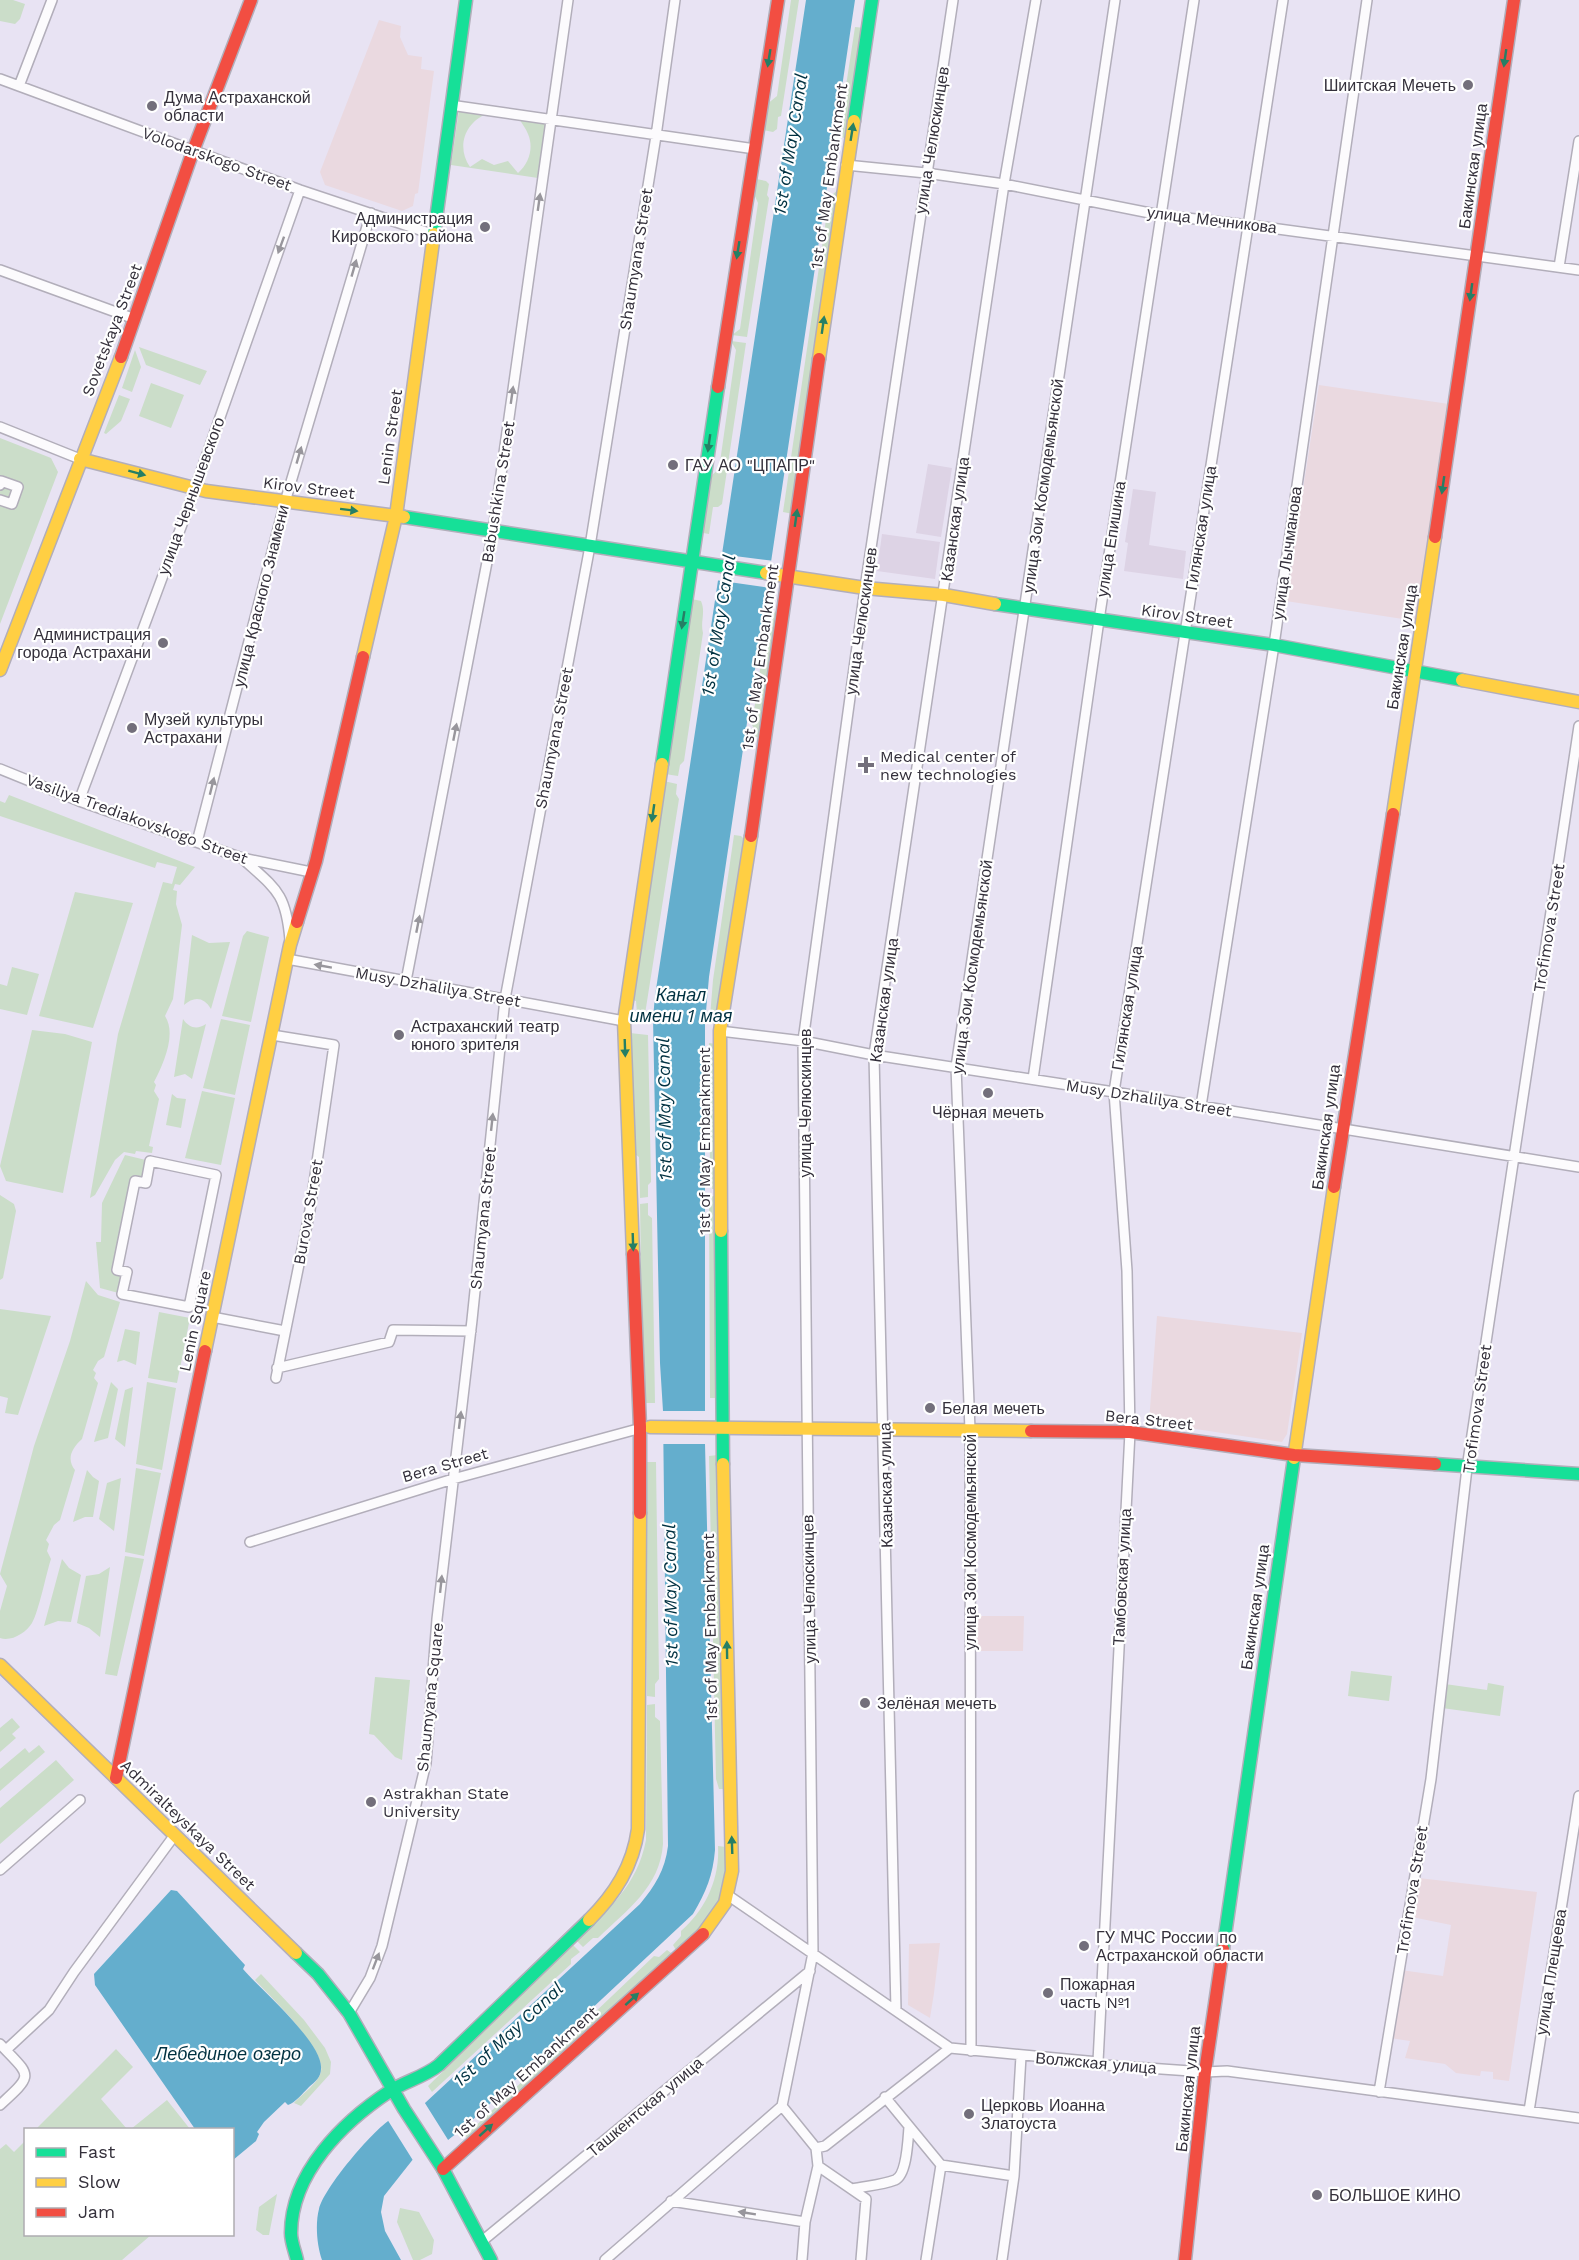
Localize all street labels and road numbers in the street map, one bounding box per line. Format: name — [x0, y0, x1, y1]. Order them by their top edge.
street label: улица Челюскинцев — [911, 65, 953, 215]
street label: 1st of May Embankment — [807, 82, 851, 270]
street label: Бакинская улица — [1455, 102, 1491, 230]
street label: Volodarskogo Street — [140, 123, 295, 195]
street label: Shaumyana Street — [615, 186, 657, 331]
street label: улица Мечникова — [1146, 203, 1278, 237]
street label: Sovetskaya Street — [78, 261, 146, 399]
street label: улица Зои Космодемьянской — [1019, 378, 1067, 594]
street label: Lenin Street — [374, 388, 406, 486]
street label: улица Чернышевского — [154, 414, 228, 578]
street label: Babushkina Street — [477, 419, 519, 564]
street label: Казанская улица — [937, 455, 973, 582]
street label: Гилянская улица — [1182, 464, 1220, 592]
street label: Kirov Street — [262, 473, 356, 503]
street label: улица Епишина — [1092, 480, 1130, 598]
street label: улица Лычманова — [1268, 485, 1306, 621]
street label: улица Красного Знамени — [229, 503, 293, 689]
street label: улица Челюскинцев — [841, 546, 881, 696]
street label: 1st of May Embankment — [738, 563, 782, 751]
street label: Бакинская улица — [1383, 583, 1421, 711]
street label: Kirov Street — [1140, 600, 1234, 632]
street label: Shaumyana Street — [531, 666, 577, 810]
street label: Vasiliya Trediakovskogo Street — [24, 770, 251, 868]
street label: улица Зои Космодемьянской — [948, 859, 996, 1075]
street label: Trofimova Street — [1529, 862, 1569, 994]
street label: Казанская улица — [866, 936, 902, 1063]
street label: Гилянская улица — [1108, 944, 1146, 1072]
street label: Musy Dzhalilya Street — [354, 963, 522, 1011]
street label: улица Челюскинцев — [796, 1029, 815, 1177]
street label: 1st of May Embankment — [695, 1047, 714, 1235]
street label: Бакинская улица — [1308, 1063, 1344, 1191]
street label: Musy Dzhalilya Street — [1065, 1076, 1234, 1121]
street label: Shaumyana Street — [466, 1145, 500, 1290]
street label: Burova Street — [289, 1158, 327, 1266]
street label: Lenin Square — [175, 1269, 215, 1373]
street label: Trofimova Street — [1459, 1343, 1496, 1475]
street label: Bera Street — [1104, 1406, 1194, 1434]
street label: Казанская улица — [875, 1422, 897, 1548]
street label: улица Зои Космодемьянской — [961, 1434, 980, 1650]
street label: Bera Street — [400, 1444, 490, 1486]
street label: Тамбовская улица — [1109, 1508, 1135, 1646]
street label: улица Челюскинцев — [798, 1514, 820, 1664]
street label: 1st of May Embankment — [699, 1533, 721, 1721]
street label: Бакинская улица — [1237, 1543, 1273, 1671]
street label: Shaumyana Square — [413, 1621, 447, 1773]
street label: Admiralteyskaya Street — [117, 1756, 259, 1894]
street label: Trofimova Street — [1392, 1824, 1432, 1956]
street label: улица Плещеева — [1532, 1908, 1570, 2036]
street label: 1st of May Embankment — [450, 2002, 602, 2142]
street label: Бакинская улица — [1172, 2025, 1204, 2153]
street label: Волжская улица — [1035, 2048, 1157, 2078]
street label: Ташкентская улица — [583, 2053, 707, 2161]

